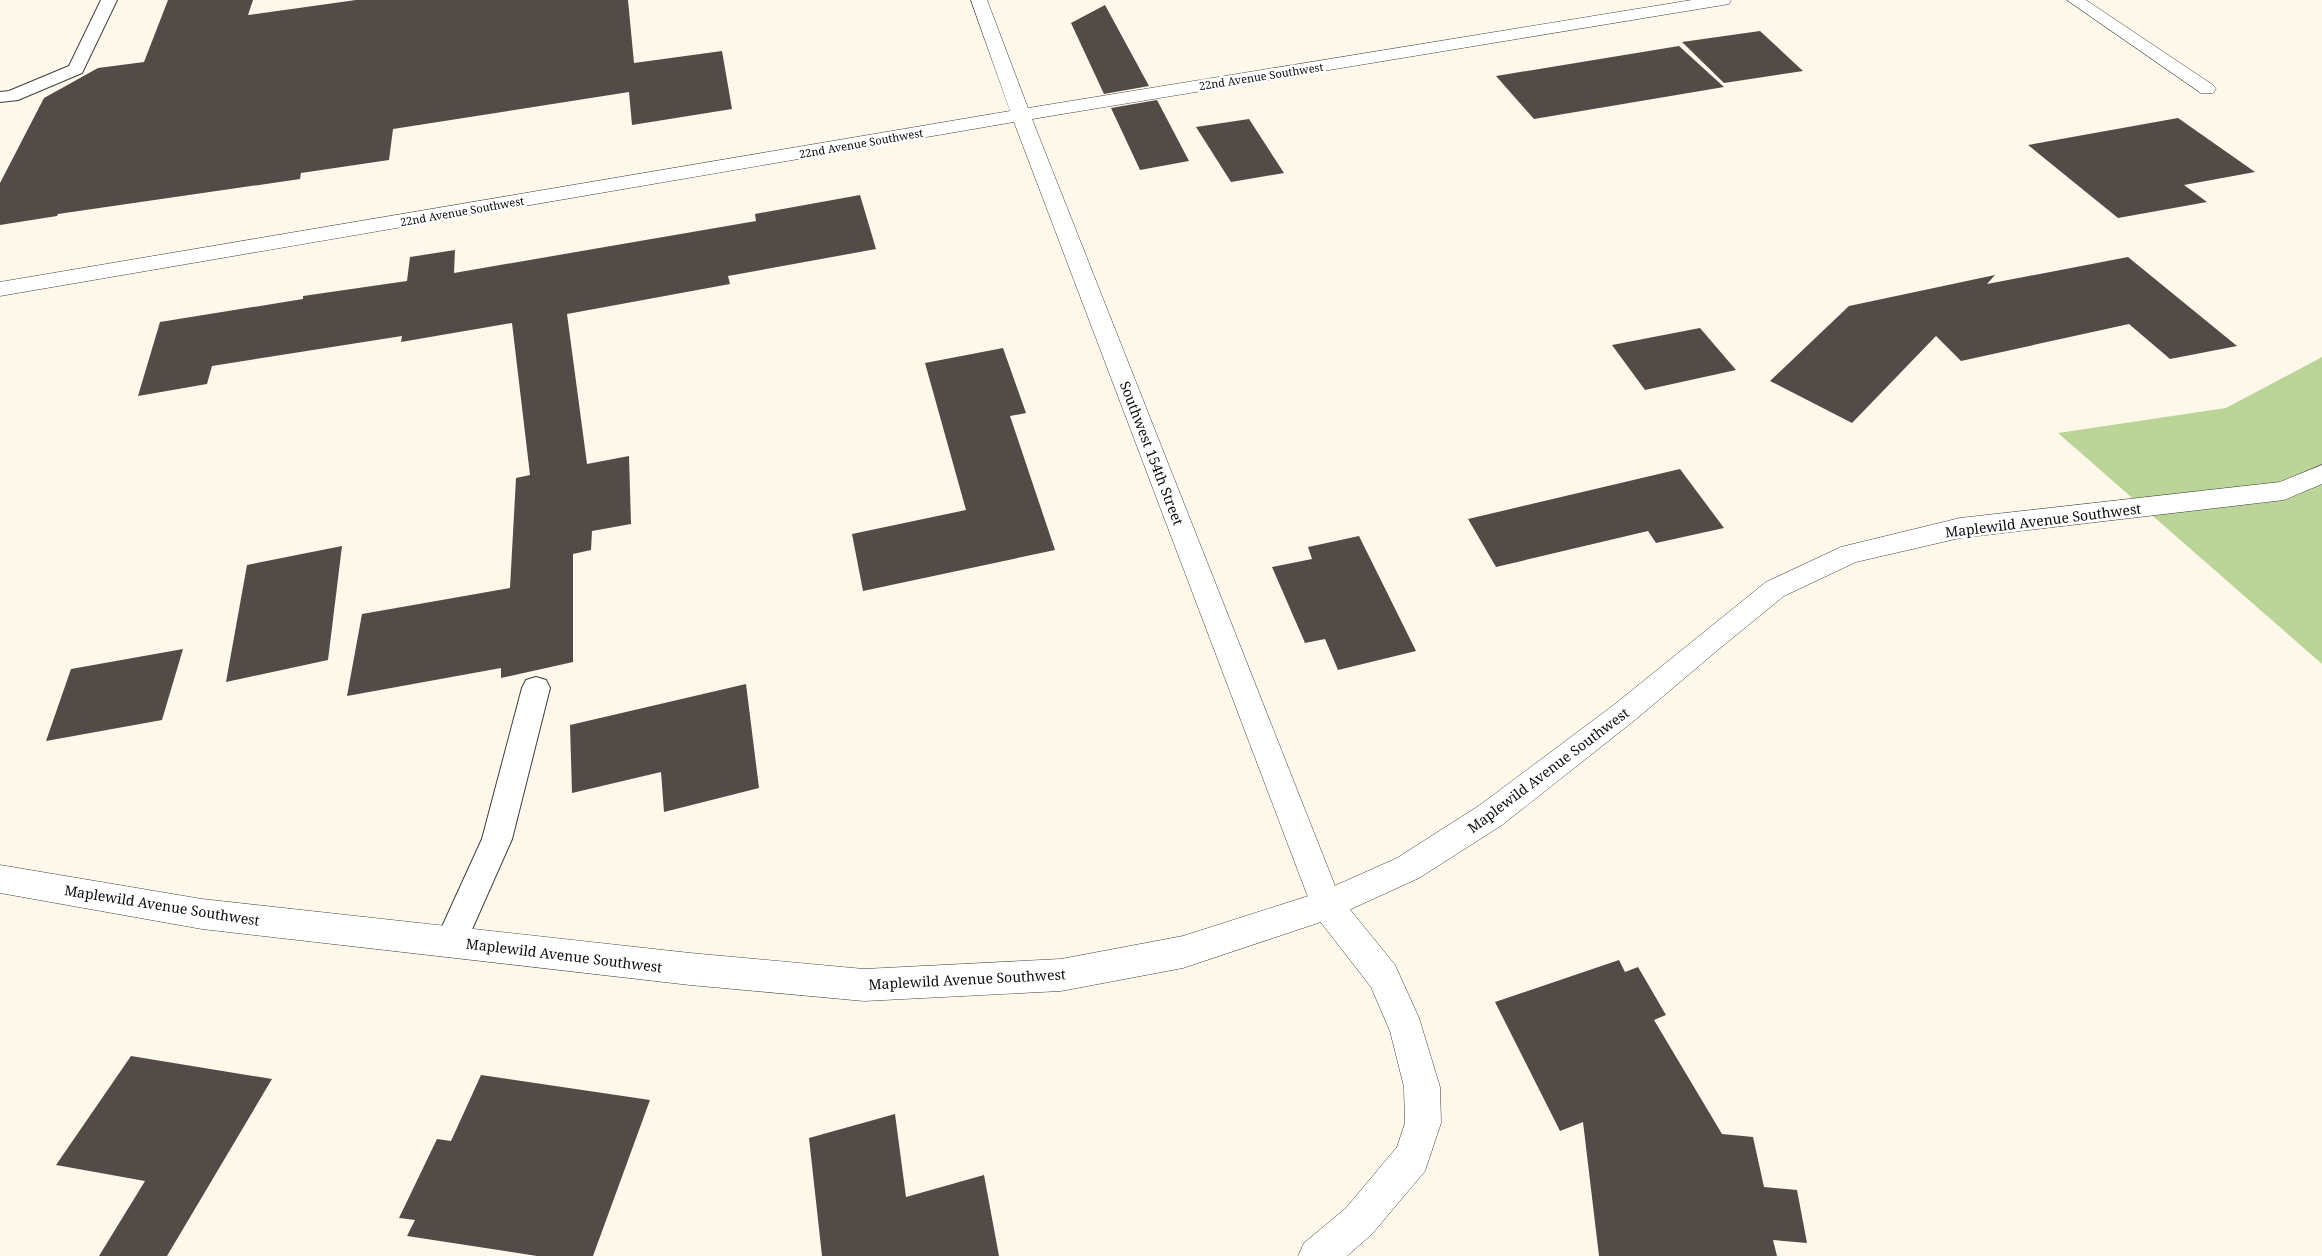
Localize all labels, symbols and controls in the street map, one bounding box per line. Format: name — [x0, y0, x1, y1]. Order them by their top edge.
street label: 22nd Avenue Southwest — [1198, 59, 1324, 93]
street label: 22nd Avenue Southwest — [798, 125, 924, 161]
street label: 22nd Avenue Southwest — [399, 193, 525, 229]
street label: Southwest 154th Street — [1116, 378, 1188, 528]
street label: Maplewild Avenue Southwest — [1944, 499, 2142, 541]
street label: Maplewild Avenue Southwest — [1463, 703, 1633, 837]
street label: Maplewild Avenue Southwest — [63, 880, 261, 930]
street label: Maplewild Avenue Southwest — [465, 934, 663, 976]
street label: Maplewild Avenue Southwest — [868, 964, 1066, 994]

